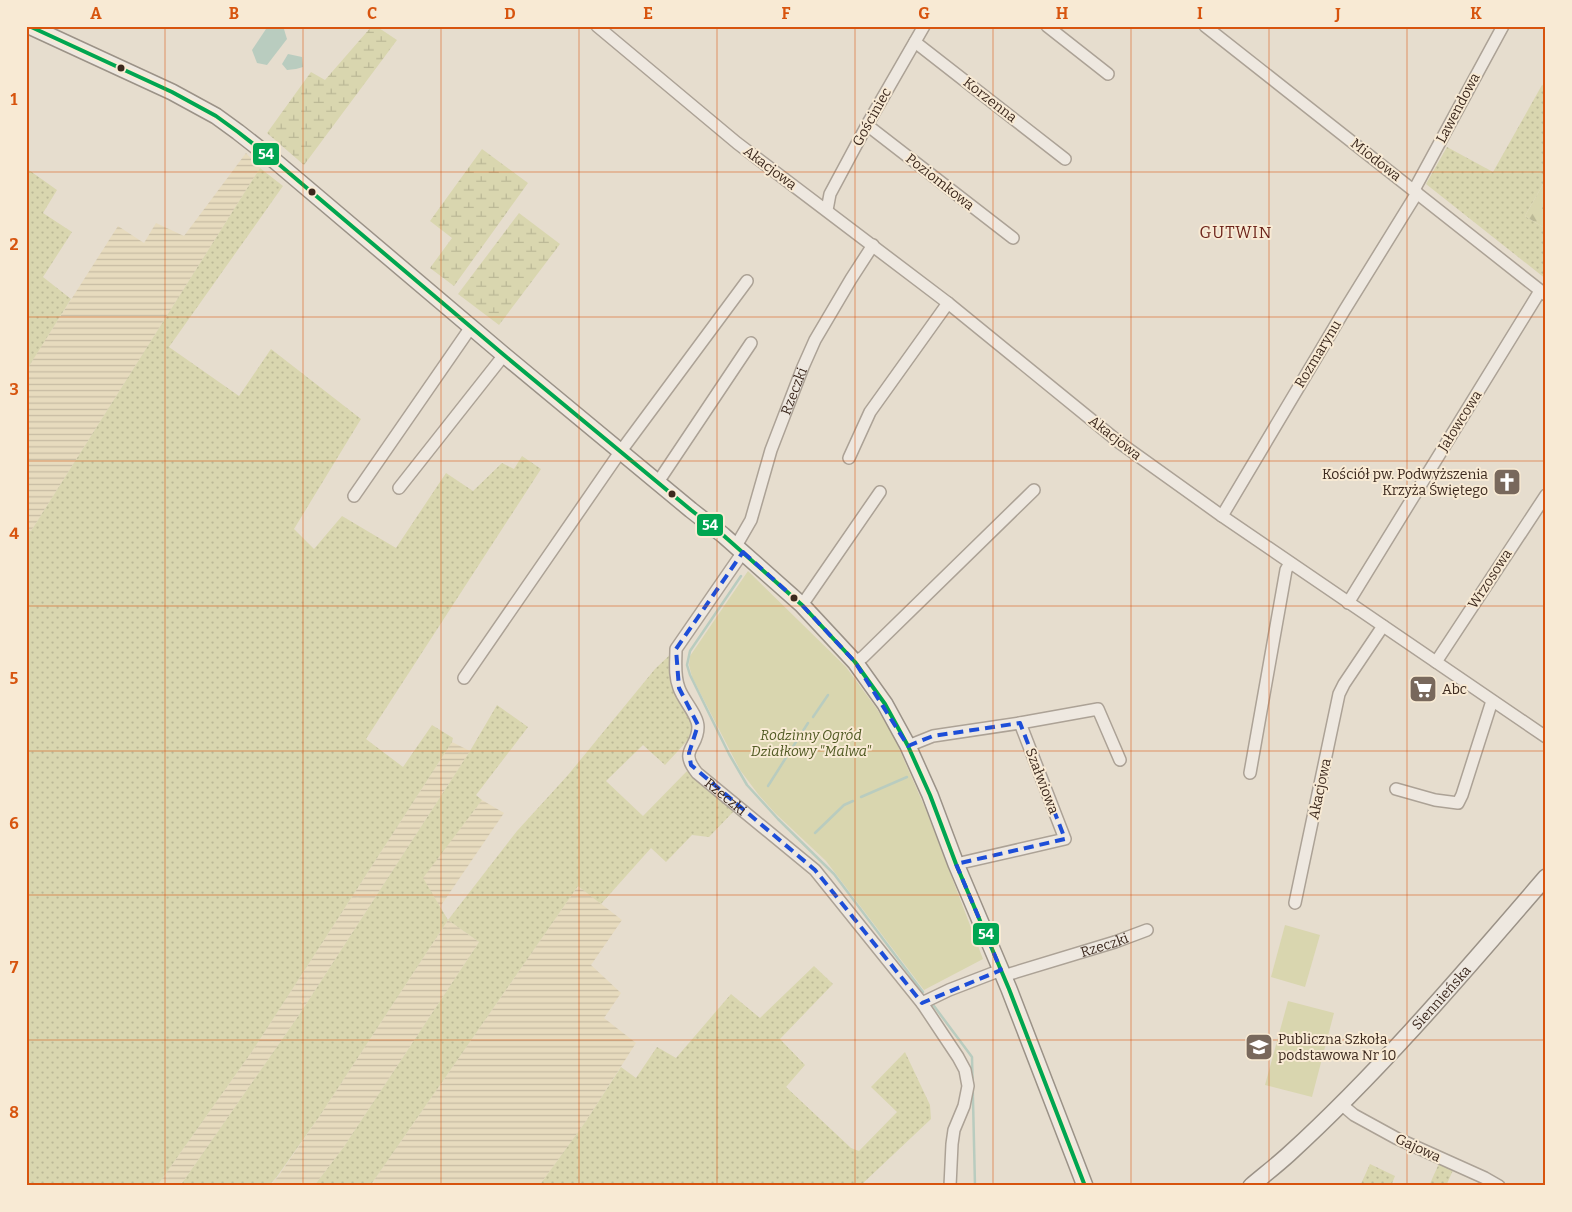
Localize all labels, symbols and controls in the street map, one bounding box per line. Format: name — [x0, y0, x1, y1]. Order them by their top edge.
text: A — [90, 4, 102, 23]
text: B — [229, 4, 239, 23]
text: C — [367, 4, 377, 23]
text: D — [504, 4, 516, 23]
text: E — [643, 4, 653, 23]
text: F — [782, 4, 791, 23]
text: G — [918, 4, 930, 23]
text: H — [1056, 4, 1069, 23]
text: I — [1197, 4, 1203, 23]
text: J — [1334, 4, 1341, 23]
text: K — [1470, 4, 1482, 23]
unlabelled marker — [116, 63, 126, 73]
street label: Lawendowa — [1432, 70, 1484, 146]
street label: Korzenna — [960, 74, 1020, 126]
street label: Gościniec — [849, 85, 895, 149]
text: 1 — [11, 90, 18, 109]
street label: Miodowa — [1347, 135, 1405, 185]
line badge: 54 — [252, 142, 280, 166]
street label: Akacjowa — [740, 143, 800, 194]
text: 54 — [258, 146, 275, 163]
street label: Poziomkowa — [902, 150, 978, 214]
unlabelled marker — [307, 187, 317, 197]
district label: GUTWIN — [1199, 223, 1273, 242]
text: 2 — [9, 235, 19, 254]
street label: Rozmarynu — [1291, 317, 1345, 391]
street label: Rzeczki — [777, 365, 811, 417]
text: 3 — [9, 380, 19, 399]
street label: Jałowcowa — [1434, 387, 1486, 455]
street label: Akacjowa — [1085, 412, 1145, 464]
place label: Kościół pw. Podwyższenia Krzyża Świętego — [1322, 466, 1488, 499]
church icon: Kościół pw. Podwyższenia Krzyża Świętego — [1492, 467, 1522, 497]
unlabelled marker — [667, 489, 677, 499]
line badge: 54 — [696, 513, 724, 537]
text: 54 — [702, 517, 719, 534]
text: 4 — [9, 524, 19, 543]
street label: Wrzosowa — [1464, 546, 1516, 612]
unlabelled marker — [789, 593, 799, 603]
text: 5 — [10, 669, 19, 688]
supermarket icon: Abc — [1408, 674, 1438, 704]
place label: Abc — [1442, 681, 1467, 698]
park label: Rodzinny Ogród Działkowy "Malwa" — [751, 727, 872, 760]
street label: Szałwiowa — [1022, 746, 1062, 817]
street label: Akacjowa — [1305, 757, 1335, 821]
street label: Rzeczki — [701, 774, 750, 819]
text: 6 — [9, 814, 19, 833]
line badge: 54 — [972, 922, 1000, 946]
text: 54 — [978, 926, 995, 943]
street label: Rzeczki — [1078, 929, 1131, 961]
text: 7 — [10, 958, 19, 977]
street label: Siennieńska — [1408, 962, 1474, 1033]
place label: Publiczna Szkoła podstawowa Nr 10 — [1278, 1031, 1396, 1064]
school or university icon: Publiczna Szkoła podstawowa Nr 10 — [1244, 1032, 1274, 1062]
text: 8 — [9, 1103, 19, 1122]
street label: Gajowa — [1393, 1130, 1444, 1166]

